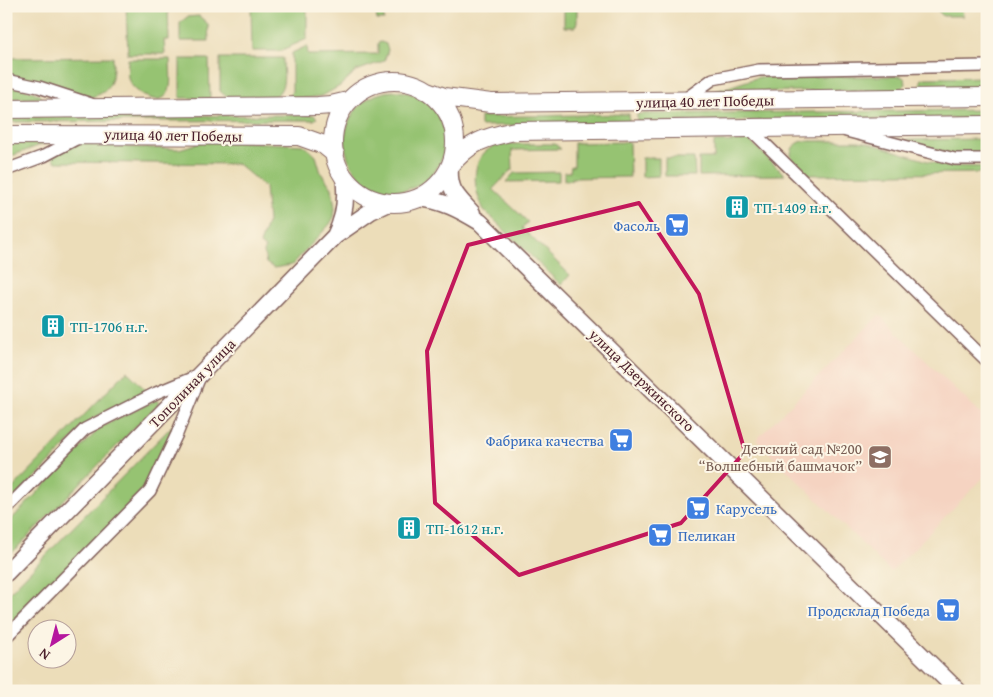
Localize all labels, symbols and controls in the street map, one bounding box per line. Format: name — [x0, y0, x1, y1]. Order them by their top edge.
street label: улица 40 лет Победы — [635, 89, 775, 113]
street label: улица 40 лет Победы — [103, 123, 243, 147]
building icon: ТП-1409 н.г. — [724, 194, 750, 220]
place label: ТП-1409 н.г. — [754, 197, 832, 218]
supermarket icon: Фасоль — [664, 212, 690, 238]
place label: Фасоль — [613, 215, 660, 236]
building icon: ТП-1706 н.г. — [40, 313, 66, 339]
place label: ТП-1706 н.г. — [70, 316, 148, 337]
street label: улица Дзержинского — [584, 323, 700, 436]
street label: Тополиная улица — [144, 333, 241, 432]
supermarket icon: Фабрика качества — [608, 427, 634, 453]
place label: Фабрика качества — [486, 430, 605, 451]
place label: Детский сад №200 “Волшебный башмачок” — [699, 438, 862, 476]
school or university icon: Детский сад №200 “Волшебный башмачок” — [867, 444, 893, 470]
supermarket icon: Карусель — [685, 495, 711, 521]
place label: Карусель — [716, 498, 777, 519]
building icon: ТП-1612 н.г. — [396, 515, 422, 541]
place label: ТП-1612 н.г. — [426, 518, 504, 539]
supermarket icon: Пеликан — [647, 522, 673, 548]
place label: Пеликан — [678, 525, 736, 546]
supermarket icon: Продсклад Победа — [935, 597, 961, 623]
place label: Продсклад Победа — [808, 600, 931, 621]
north arrow — [28, 620, 78, 670]
text: N — [34, 643, 54, 665]

